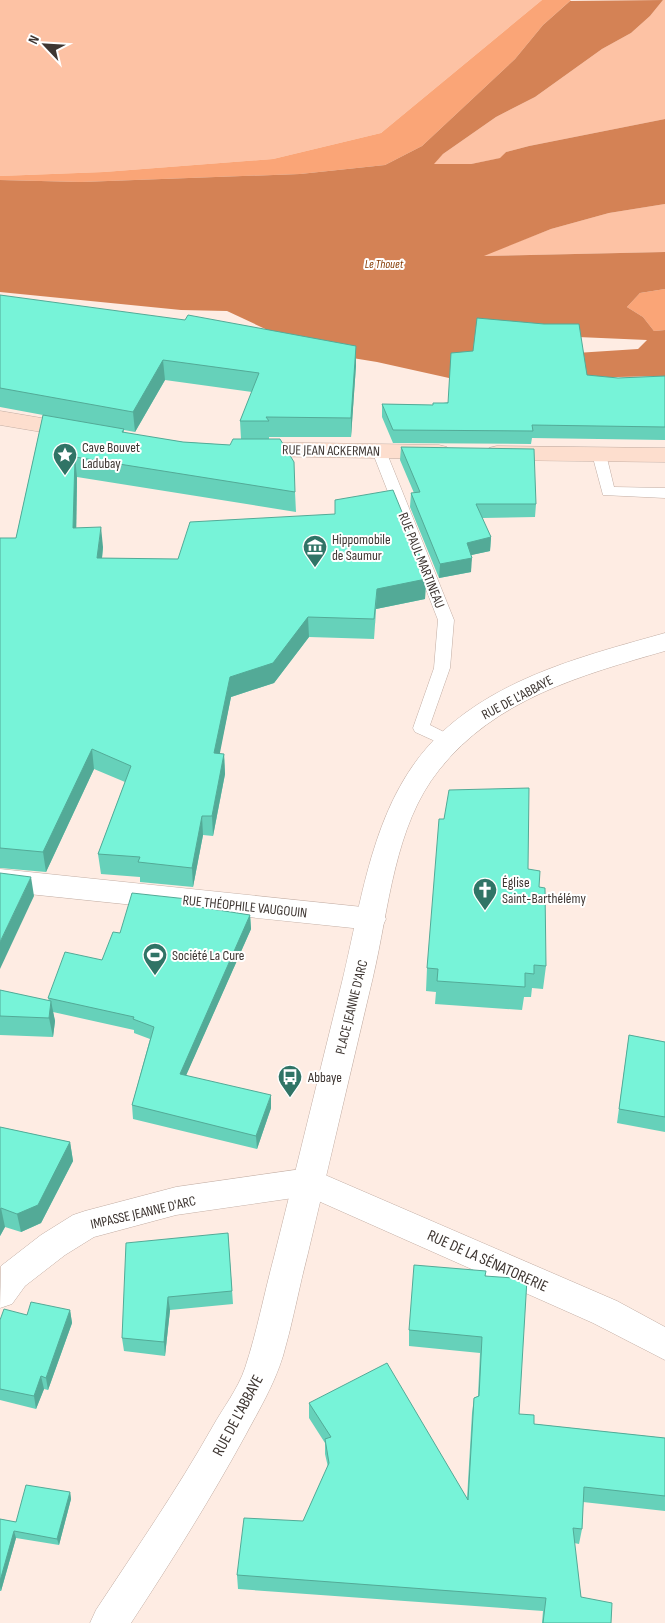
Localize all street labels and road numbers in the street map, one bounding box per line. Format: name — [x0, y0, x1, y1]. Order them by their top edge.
street label: RUE JEAN ACKERMAN — [282, 441, 380, 460]
street label: RUE PAUL MARTINEAU — [395, 510, 449, 611]
street label: RUE DE L'ABBAYE — [479, 671, 556, 723]
street label: RUE THÉOPHILE VAUGOUIN — [182, 892, 308, 921]
street label: PLACE JEANNE D'ARC — [332, 958, 372, 1056]
street label: IMPASSE JEANNE D'ARC — [89, 1192, 198, 1233]
street label: RUE DE LA SÉNATORERIE — [424, 1226, 551, 1296]
street label: RUE DE L'ABBAYE — [209, 1372, 268, 1460]

